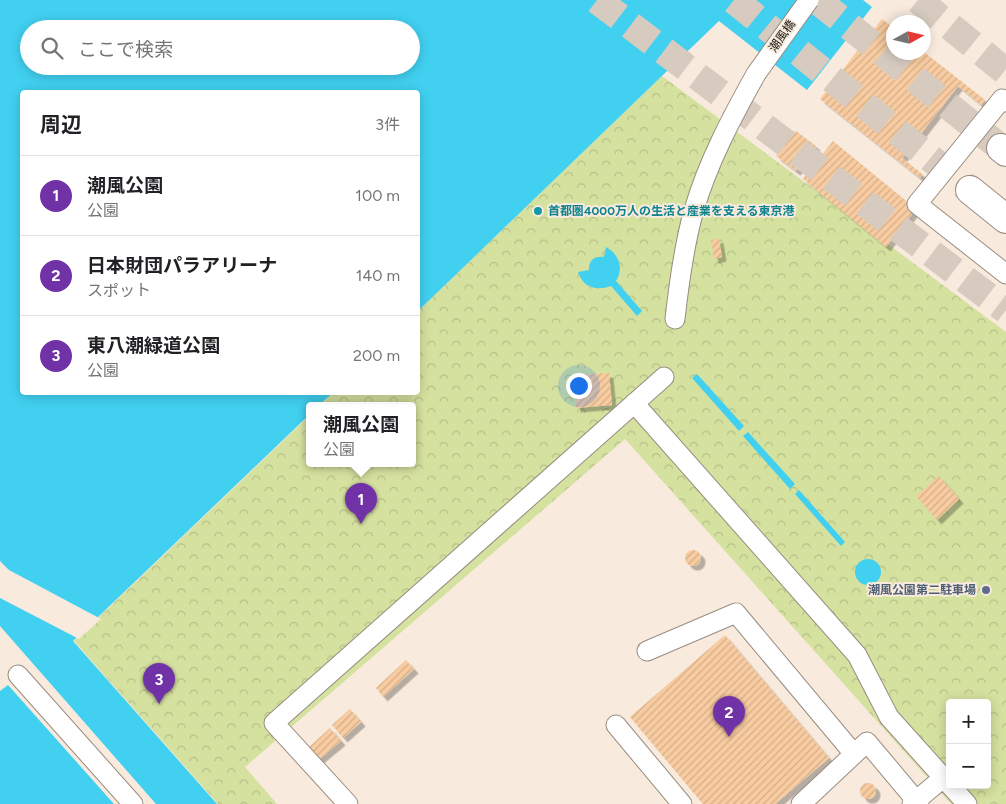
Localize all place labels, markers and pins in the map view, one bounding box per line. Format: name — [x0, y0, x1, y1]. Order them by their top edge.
place label: 首都圏4000万人の生活と産業を支える東京港 — [548, 204, 795, 218]
marker: 首都圏4000万人の生活と産業を支える東京港 — [532, 205, 544, 217]
pin: 1 — [345, 483, 377, 524]
place label: 潮風公園第二駐車場 — [868, 583, 976, 597]
marker: 潮風公園第二駐車場 — [980, 584, 992, 596]
pin: 3 — [143, 663, 175, 704]
pin: 2 — [713, 696, 745, 737]

